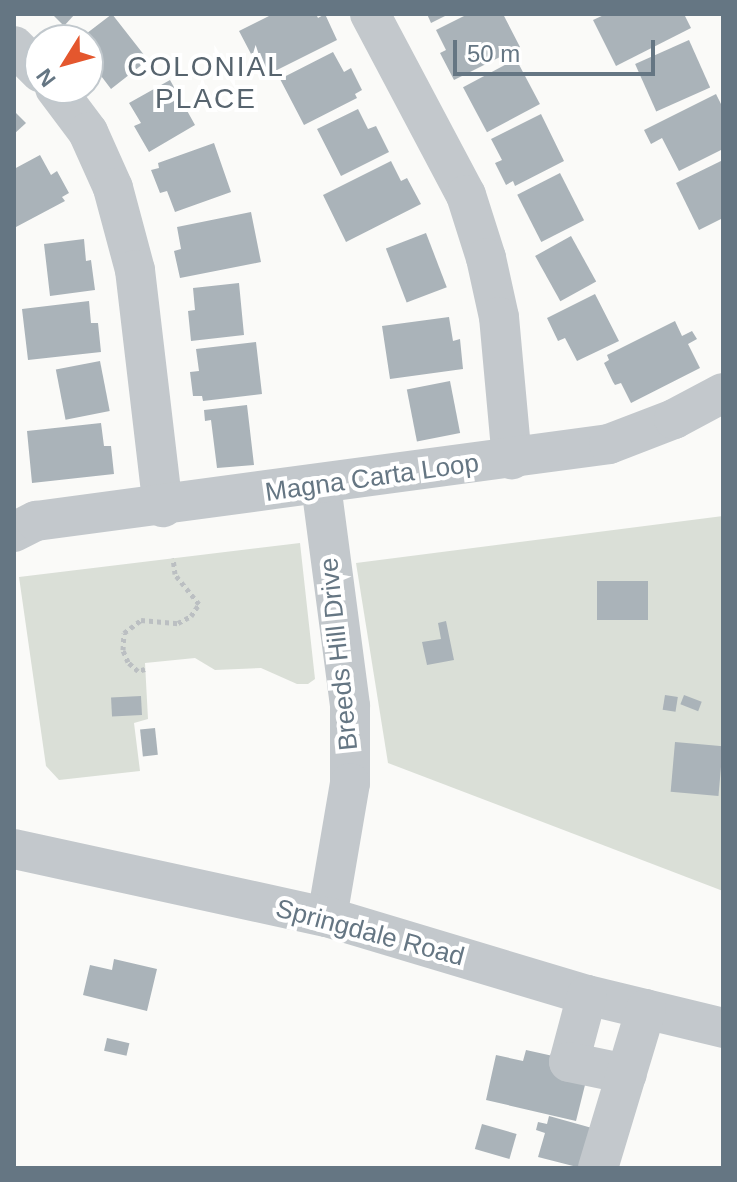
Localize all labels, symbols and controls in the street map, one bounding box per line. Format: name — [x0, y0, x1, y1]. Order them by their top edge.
north arrow — [24, 24, 104, 104]
scale bar — [457, 24, 659, 74]
text: 50 m — [467, 40, 520, 67]
district label: COLONIAL PLACE — [127, 50, 285, 116]
text: N — [31, 64, 61, 91]
street label: Magna Carta Loop — [263, 448, 481, 508]
street label: Breeds Hill Drive — [313, 556, 365, 752]
street label: Springdale Road — [272, 893, 468, 973]

